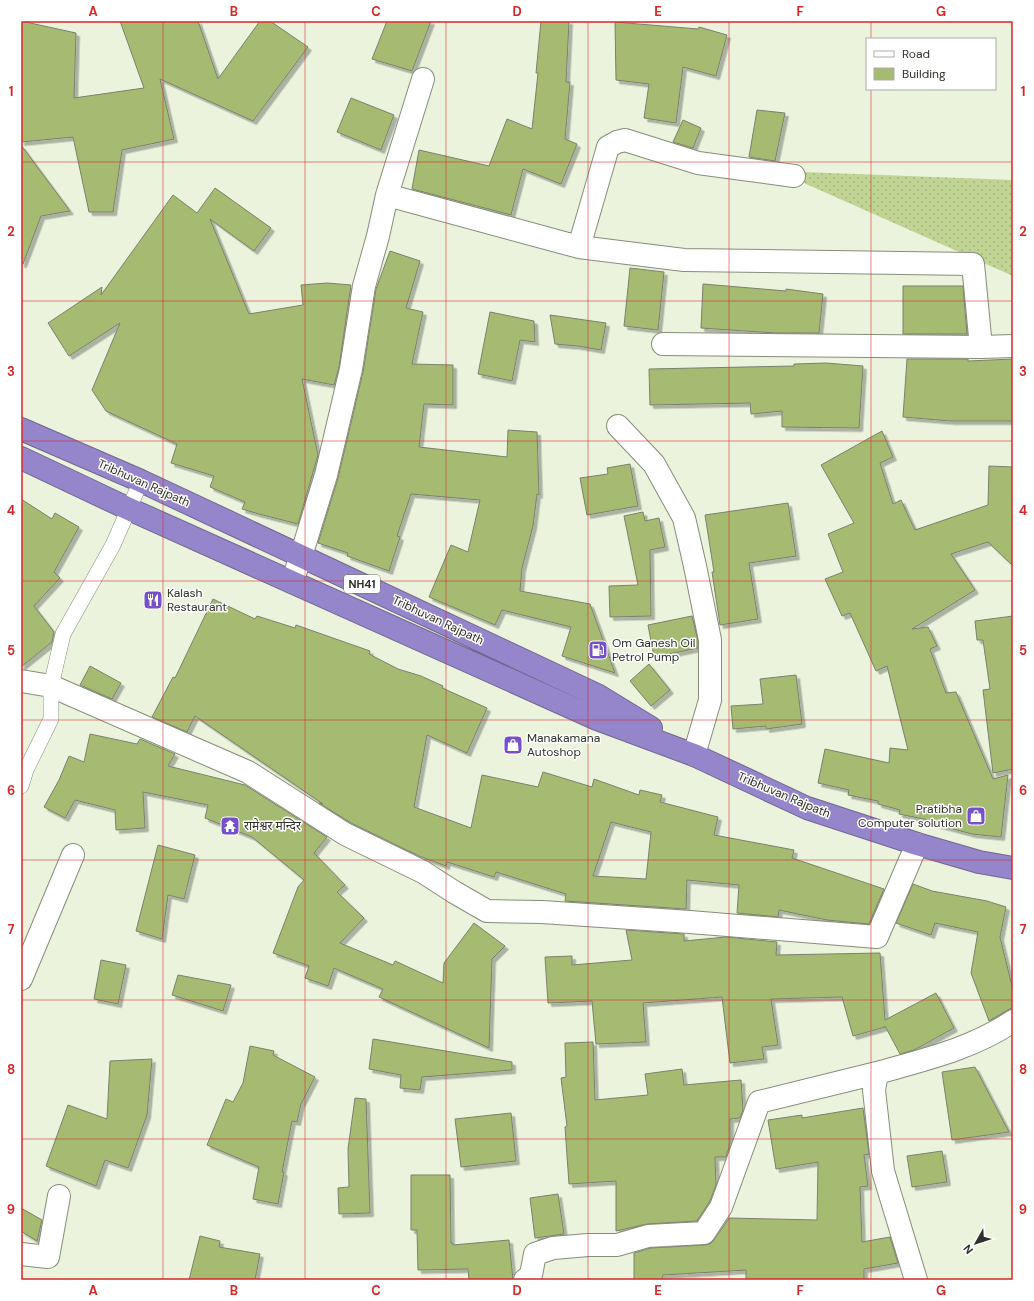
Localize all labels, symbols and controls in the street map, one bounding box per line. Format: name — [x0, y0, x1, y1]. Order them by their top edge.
text: A — [88, 3, 98, 20]
text: B — [230, 3, 238, 20]
text: C — [371, 3, 381, 20]
text: D — [512, 3, 522, 20]
text: E — [654, 3, 662, 20]
text: F — [796, 3, 804, 20]
text: G — [936, 3, 946, 20]
legend — [866, 38, 996, 90]
text: Road — [902, 46, 930, 62]
text: Building — [902, 66, 946, 82]
text: 1 — [9, 83, 13, 100]
text: 1 — [1021, 83, 1025, 100]
text: 2 — [7, 223, 15, 240]
text: 2 — [1019, 223, 1027, 240]
text: 3 — [7, 363, 15, 380]
text: 3 — [1019, 363, 1027, 380]
street label: Tribhuvan Rajpath — [95, 456, 193, 511]
text: 4 — [7, 502, 15, 519]
text: 4 — [1019, 502, 1027, 519]
road number: NH41 — [344, 575, 380, 593]
place label: Kalash Restaurant — [167, 585, 227, 615]
restaurant icon: Kalash Restaurant — [142, 589, 164, 611]
street label: Tribhuvan Rajpath — [390, 592, 486, 648]
place label: Om Ganesh Oil Petrol Pump — [612, 635, 695, 665]
fuel station icon: Om Ganesh Oil Petrol Pump — [587, 639, 609, 661]
text: 5 — [7, 642, 15, 659]
text: 5 — [1019, 642, 1027, 659]
place label: Manakamana Autoshop — [527, 730, 600, 760]
shop icon: Manakamana Autoshop — [502, 734, 524, 756]
street label: Tribhuvan Rajpath — [735, 768, 833, 822]
text: 6 — [7, 782, 15, 799]
text: 6 — [1019, 782, 1027, 799]
place label: Pratibha Computer solution — [858, 801, 962, 831]
shop icon: Pratibha Computer solution — [965, 805, 987, 827]
temple icon: रामेश्वर मन्दिर — [219, 815, 241, 837]
place label: रामेश्वर मन्दिर — [244, 818, 302, 834]
text: 7 — [8, 921, 15, 938]
text: 7 — [1020, 921, 1027, 938]
text: 8 — [7, 1061, 15, 1078]
text: 8 — [1019, 1061, 1027, 1078]
text: 9 — [7, 1201, 15, 1218]
text: 9 — [1019, 1201, 1027, 1218]
north arrow — [956, 1223, 996, 1263]
text: N — [960, 1242, 976, 1257]
text: A — [88, 1282, 98, 1299]
text: B — [230, 1282, 238, 1299]
text: C — [371, 1282, 381, 1299]
text: D — [512, 1282, 522, 1299]
text: E — [654, 1282, 662, 1299]
text: F — [796, 1282, 804, 1299]
text: G — [936, 1282, 946, 1299]

